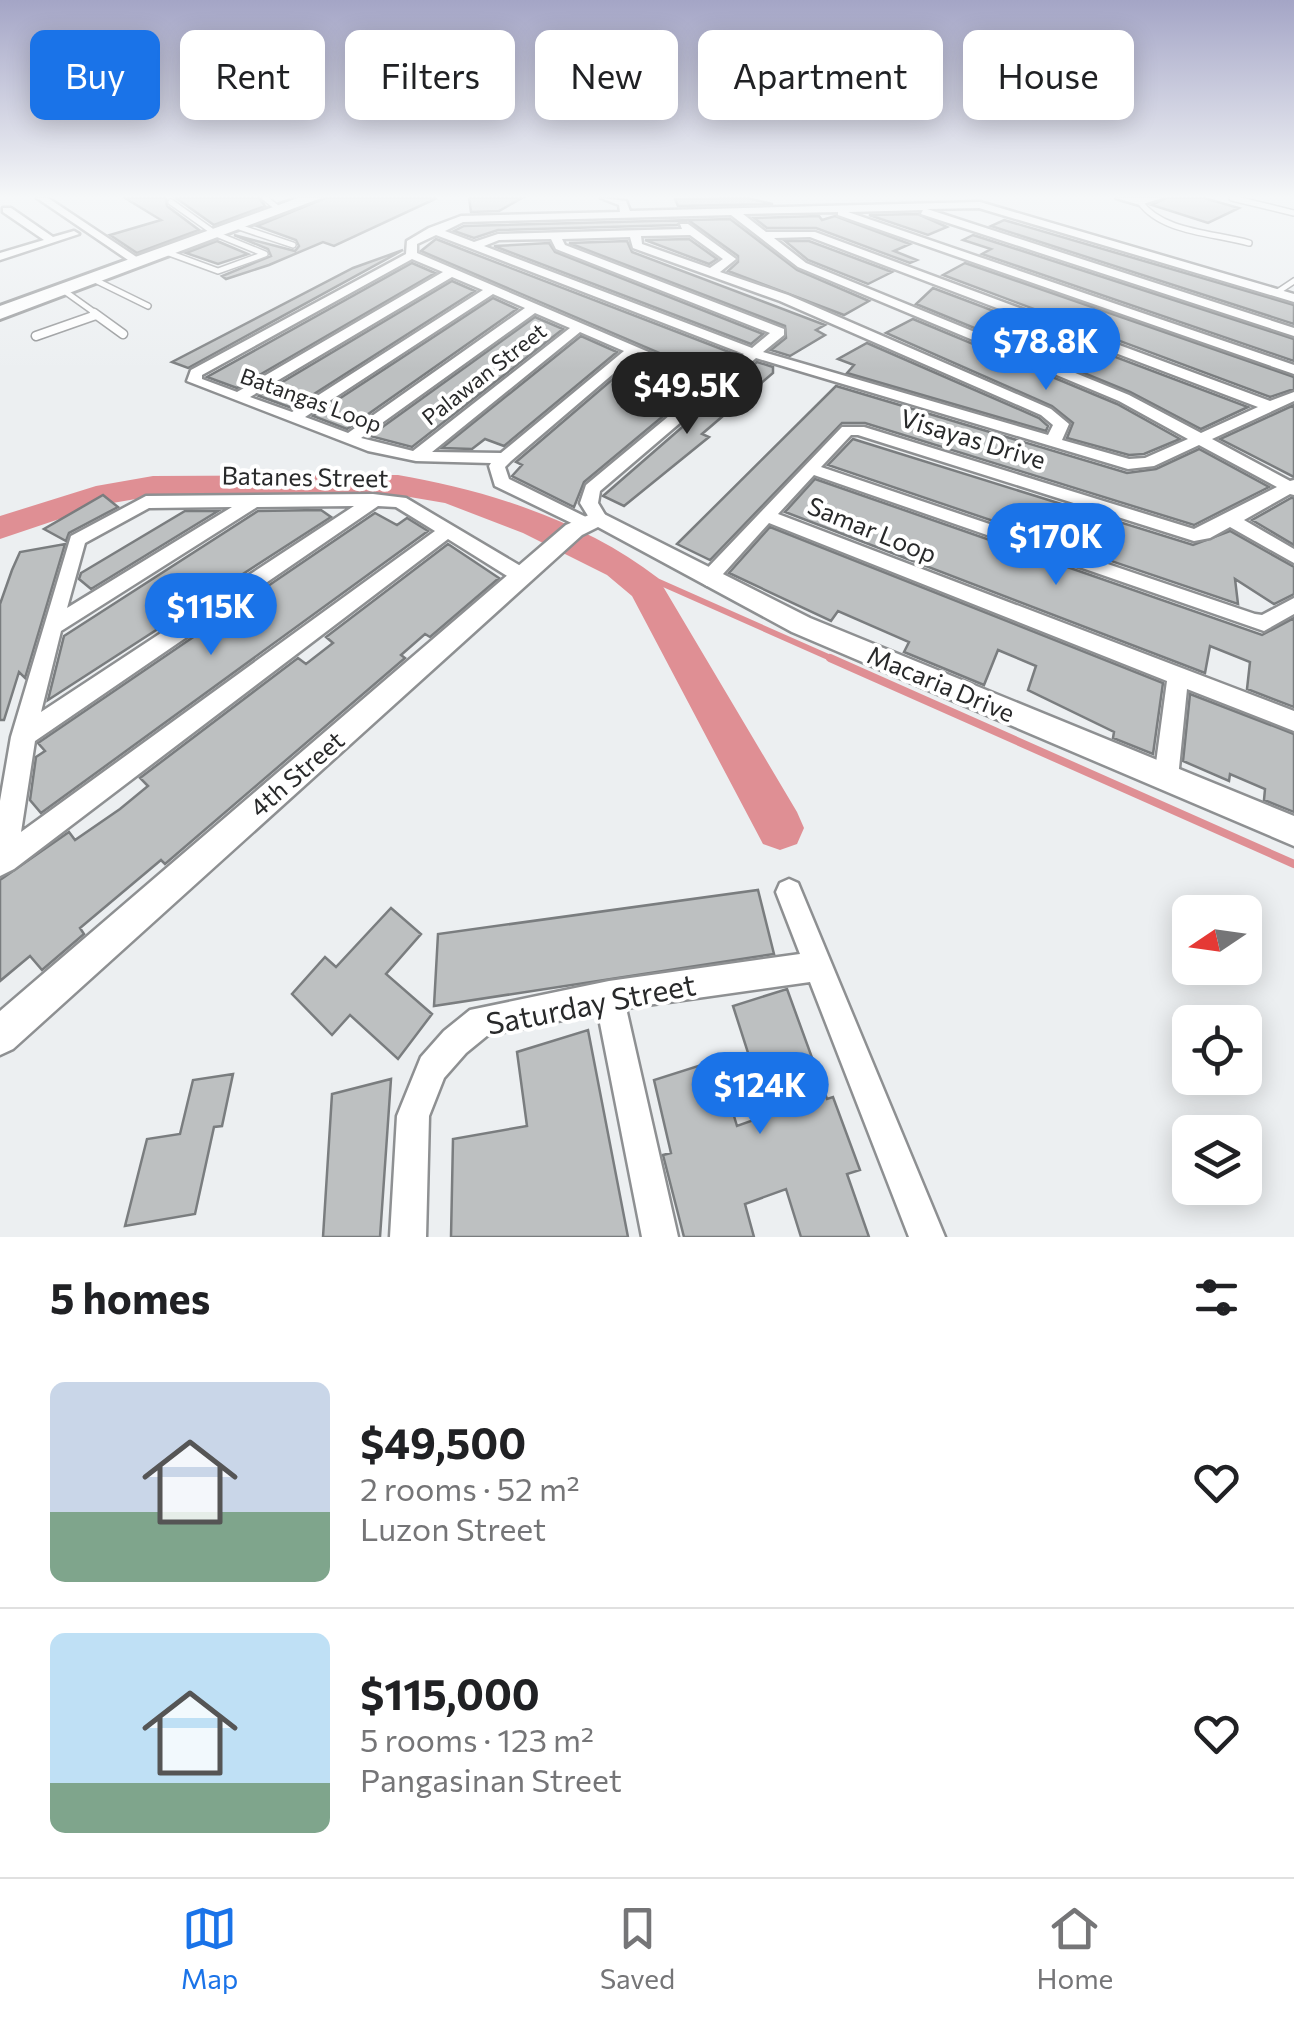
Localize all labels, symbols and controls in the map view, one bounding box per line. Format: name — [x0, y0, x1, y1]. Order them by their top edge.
chip: Buy — [30, 30, 160, 120]
chip: Rent — [180, 30, 325, 120]
chip: Filters — [345, 30, 515, 120]
chip: New — [535, 30, 678, 120]
chip: Apartment — [698, 30, 943, 120]
chip: House — [963, 30, 1134, 120]
pin: $78.8K — [965, 308, 1127, 393]
street label: Palawan Street — [416, 317, 551, 430]
text: $78.8K — [993, 320, 1099, 360]
pin: $49.5K — [606, 352, 768, 437]
street label: Batangas Loop — [237, 361, 385, 438]
text: $49.5K — [634, 364, 740, 404]
street label: Visayas Drive — [897, 402, 1049, 474]
street label: Batanes Street — [221, 460, 389, 492]
street label: Samar Loop — [804, 490, 941, 569]
pin: $170K — [986, 503, 1126, 588]
text: $170K — [1009, 515, 1103, 555]
pin: $115K — [141, 573, 281, 658]
text: $115K — [167, 585, 255, 625]
street label: Macaria Drive — [863, 639, 1019, 728]
street label: 4th Street — [243, 724, 350, 822]
north arrow — [1172, 895, 1262, 985]
map controls — [1172, 895, 1262, 1205]
street label: Saturday Street — [483, 964, 698, 1041]
button: locate — [1172, 1005, 1262, 1095]
pin: $124K — [690, 1052, 830, 1137]
text: $124K — [714, 1064, 806, 1104]
button: layers — [1172, 1115, 1262, 1205]
icon: filters — [1189, 1270, 1244, 1325]
text: 5 homes — [50, 1271, 210, 1323]
text: $49,500 — [360, 1416, 526, 1468]
icon: home — [130, 1422, 250, 1542]
icon: heart — [1189, 1455, 1244, 1510]
text: 2 rooms · 52 m² — [360, 1468, 580, 1508]
text: Luzon Street — [360, 1508, 546, 1548]
text: $115,000 — [360, 1667, 540, 1719]
icon: home — [130, 1673, 250, 1793]
icon: heart — [1189, 1706, 1244, 1761]
text: 5 rooms · 123 m² — [360, 1719, 594, 1759]
text: Pangasinan Street — [360, 1759, 622, 1799]
tab: Map — [181, 1901, 238, 1995]
tab: Saved — [600, 1901, 675, 1995]
tab: Home — [1036, 1901, 1113, 1995]

